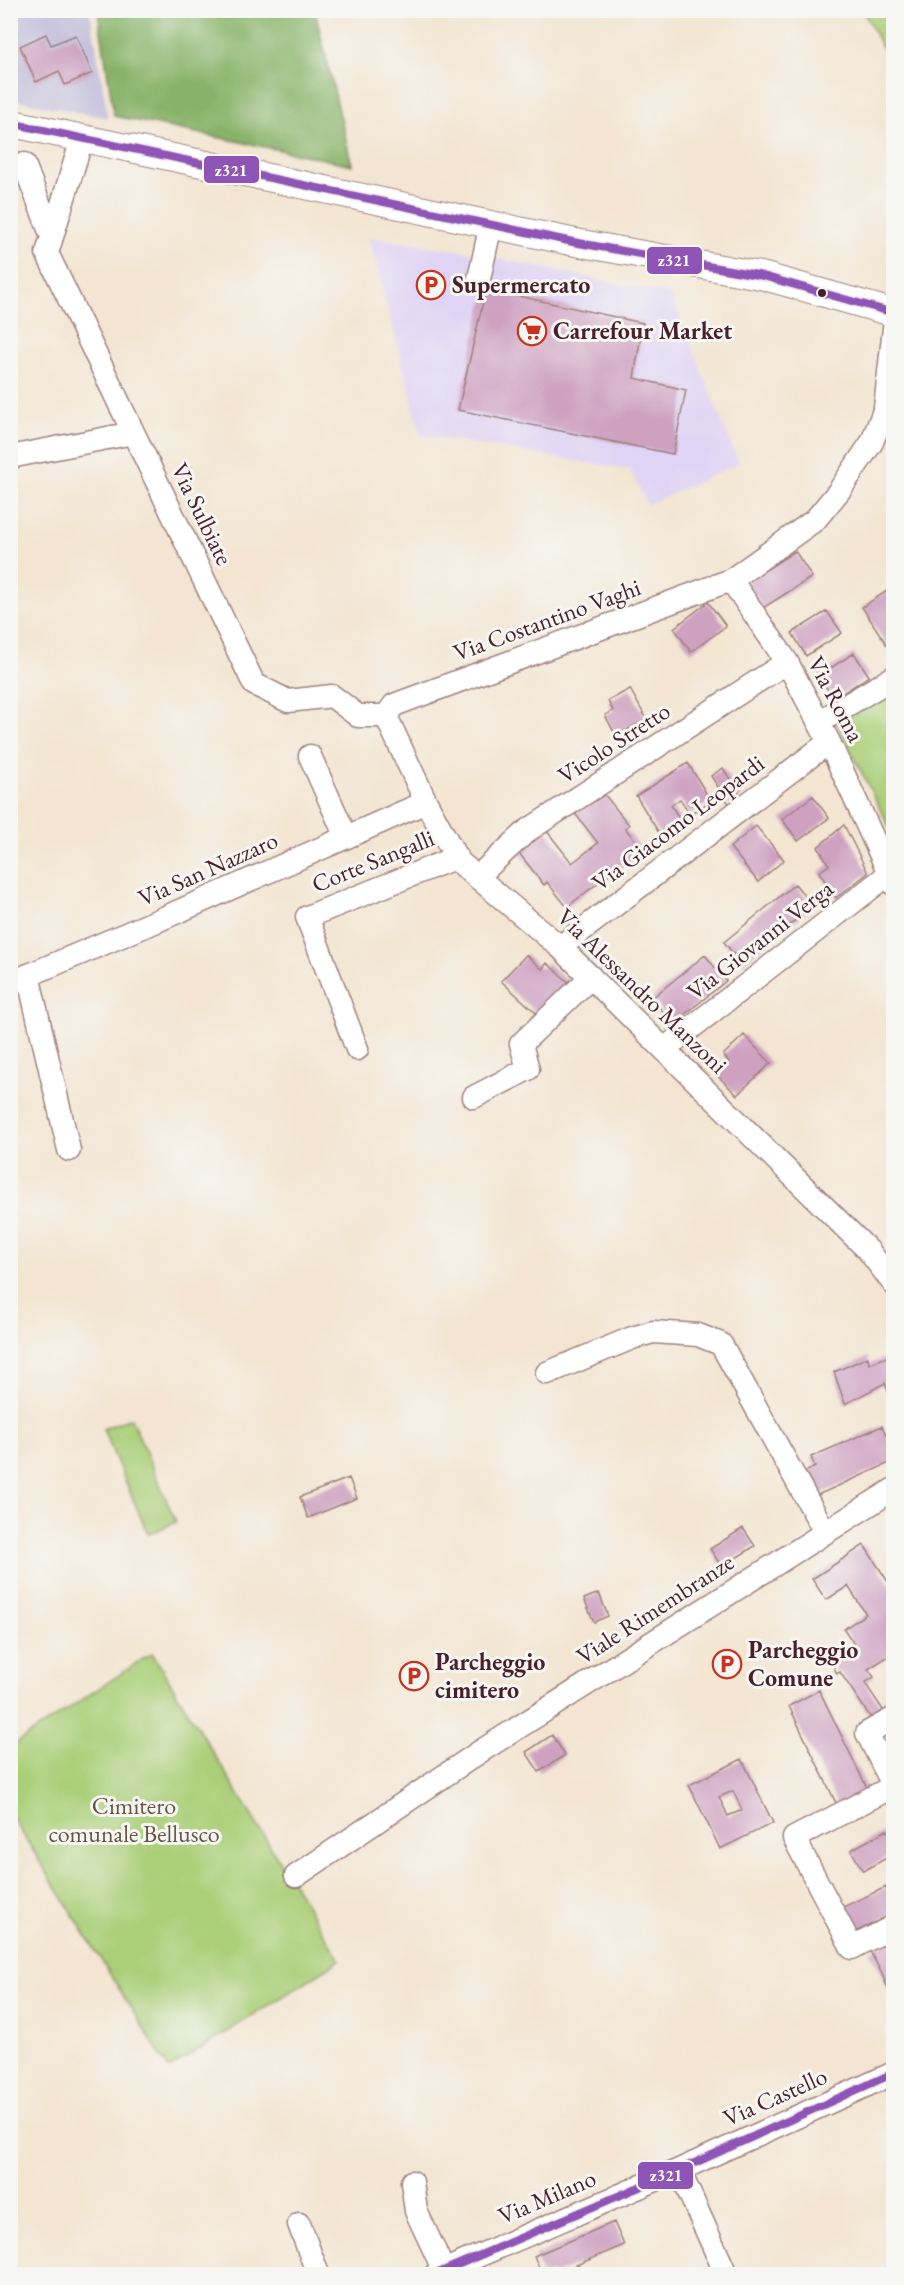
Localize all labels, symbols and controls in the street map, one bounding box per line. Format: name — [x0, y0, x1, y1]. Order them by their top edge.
line badge: z321 — [203, 155, 260, 184]
text: z321 — [215, 160, 247, 181]
line badge: z321 — [646, 246, 703, 275]
text: z321 — [658, 250, 690, 271]
parking icon: Supermercato — [415, 269, 447, 301]
place label: Supermercato — [452, 269, 590, 300]
unlabelled marker — [816, 287, 828, 299]
supermarket icon: Carrefour Market — [516, 315, 548, 347]
place label: Carrefour Market — [553, 315, 732, 346]
street label: Via Sulbiate — [164, 457, 241, 570]
street label: Via Costantino Vaghi — [449, 571, 645, 668]
street label: Via Roma — [801, 650, 872, 748]
street label: Vicolo Stretto — [552, 695, 676, 790]
street label: Via Giacomo Leopardi — [585, 748, 770, 898]
street label: Corte Sangalli — [307, 822, 439, 899]
street label: Via San Nazzaro — [133, 824, 283, 913]
street label: Via Giovanni Verga — [680, 872, 840, 1007]
street label: Via Alessandro Manzoni — [551, 901, 734, 1080]
street label: Viale Rimembranze — [570, 1546, 739, 1671]
place label: Parcheggio Comune — [748, 1634, 858, 1693]
place label: Parcheggio cimitero — [435, 1646, 545, 1705]
parking icon: Parcheggio Comune — [711, 1648, 743, 1680]
parking icon: Parcheggio cimitero — [398, 1660, 430, 1692]
park label: Cimitero comunale Bellusco — [48, 1790, 220, 1849]
street label: Via Castello — [718, 2060, 832, 2133]
line badge: z321 — [637, 2161, 694, 2190]
street label: Via Milano — [493, 2162, 601, 2231]
text: z321 — [650, 2165, 682, 2186]

